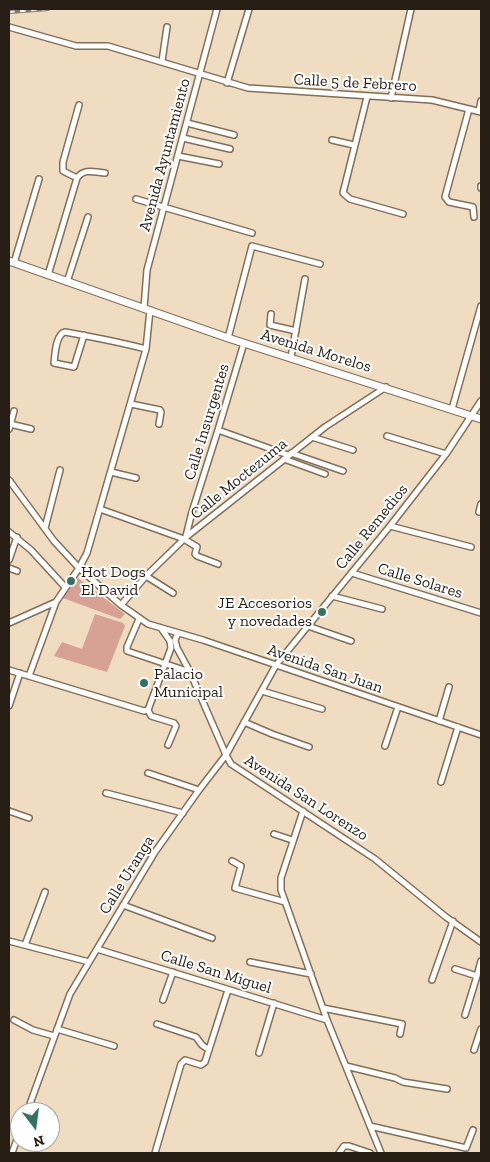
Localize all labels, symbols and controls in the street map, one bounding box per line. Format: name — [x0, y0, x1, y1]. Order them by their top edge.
street label: Calle 5 de Febrero — [293, 70, 417, 96]
street label: Avenida Ayuntamiento — [135, 76, 195, 234]
street label: Avenida Morelos — [258, 325, 374, 377]
street label: Calle Insurgentes — [180, 361, 234, 483]
street label: Calle Moctezuma — [187, 434, 291, 524]
street label: Calle Remedios — [332, 480, 412, 574]
street label: Calle Solares — [375, 559, 465, 603]
place label: Hot Dogs El David — [81, 562, 146, 600]
marker: Hot Dogs El David — [65, 575, 77, 587]
place label: JE Accesorios y novedades — [218, 593, 312, 631]
marker: JE Accesorios y novedades — [316, 606, 328, 618]
street label: Avenida San Juan — [265, 640, 385, 698]
place label: Palacio Municipal — [154, 664, 223, 702]
marker: Palacio Municipal — [138, 677, 150, 689]
street label: Avenida San Lorenzo — [240, 751, 372, 845]
street label: Calle Uranga — [95, 832, 159, 918]
street label: Calle San Miguel — [158, 946, 274, 998]
north arrow — [10, 1102, 60, 1152]
text: N — [31, 1131, 46, 1151]

